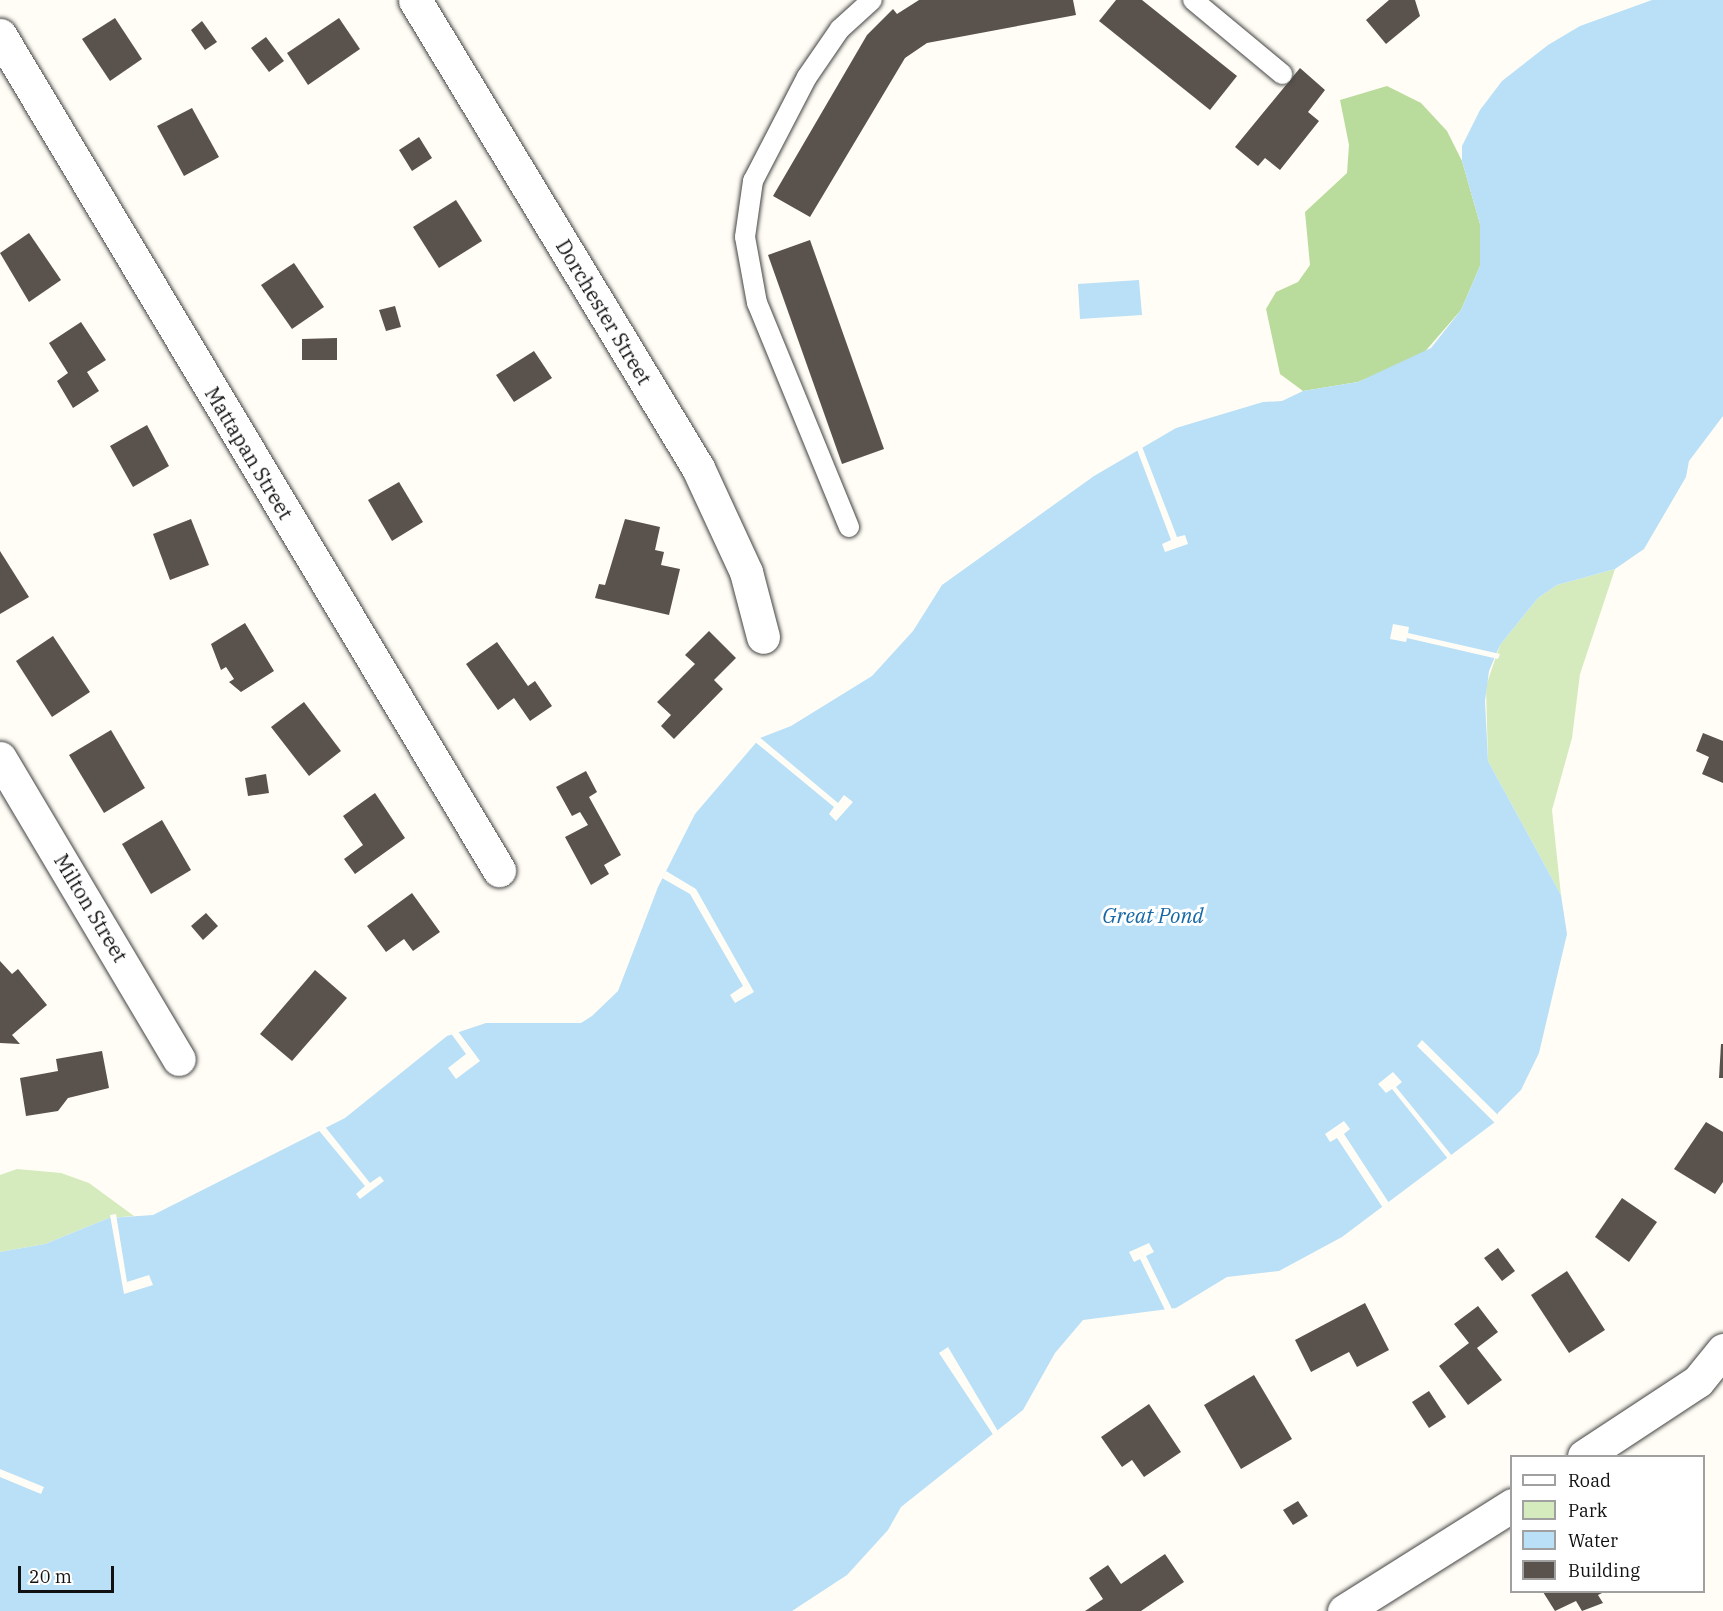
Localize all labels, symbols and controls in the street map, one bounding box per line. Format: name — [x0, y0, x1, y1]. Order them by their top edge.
street label: Dorchester Street — [551, 235, 657, 389]
street label: Mattapan Street — [200, 383, 298, 523]
street label: Milton Street — [49, 850, 133, 966]
water label: Great Pond — [1102, 902, 1204, 928]
legend — [1510, 1455, 1705, 1593]
text: Road — [1568, 1469, 1611, 1492]
text: Park — [1568, 1499, 1607, 1522]
text: Water — [1568, 1529, 1618, 1552]
scale bar — [21, 1554, 117, 1592]
text: Building — [1568, 1559, 1640, 1582]
text: 20 m — [29, 1565, 72, 1588]

